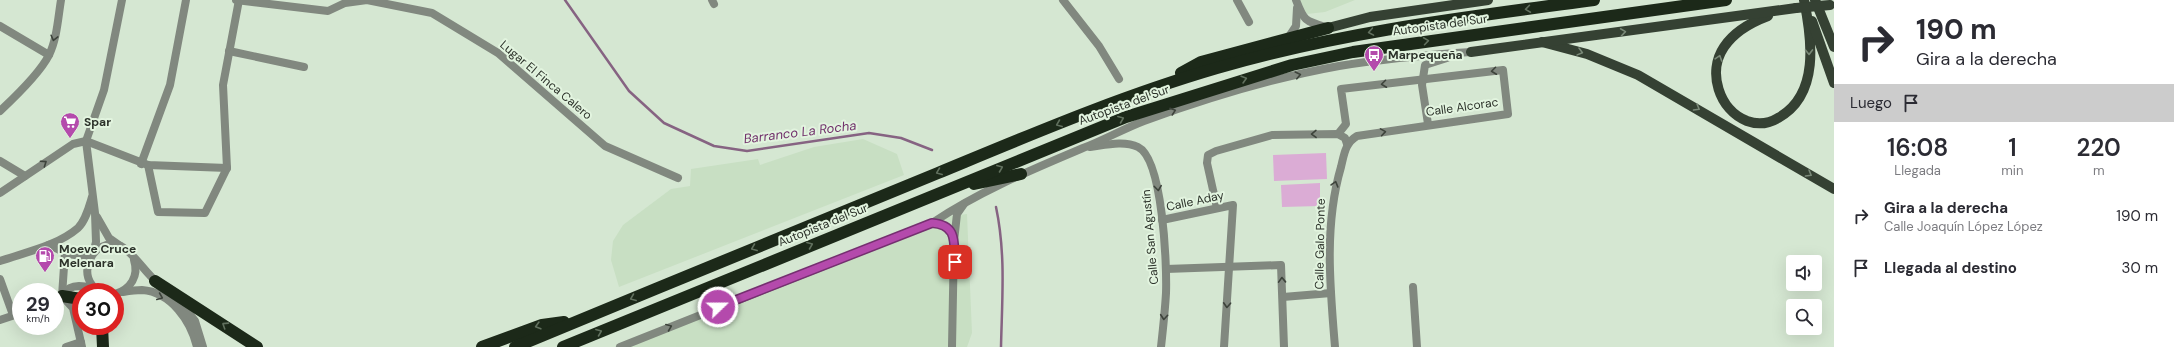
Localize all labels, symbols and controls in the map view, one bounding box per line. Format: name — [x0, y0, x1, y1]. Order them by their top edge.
one-way arrow — [1525, 4, 1531, 13]
street label: Autopista del Sur — [1392, 10, 1489, 40]
text: 190 m — [1916, 11, 1997, 48]
icon: right — [1850, 16, 1902, 68]
one-way arrow — [1368, 27, 1375, 36]
one-way arrow — [1620, 27, 1626, 36]
one-way arrow — [51, 35, 59, 42]
street label: Lugar El Finca Calero — [497, 37, 595, 123]
one-way arrow — [1423, 37, 1429, 46]
bus stop icon: Marpequeña — [1363, 44, 1385, 72]
place label: Marpequeña — [1388, 47, 1463, 63]
one-way arrow — [1576, 47, 1583, 56]
text: Gira a la derecha — [1916, 47, 2057, 71]
one-way arrow — [1805, 49, 1813, 55]
one-way arrow — [1715, 55, 1723, 62]
one-way arrow — [1491, 66, 1497, 75]
one-way arrow — [1295, 72, 1301, 80]
one-way arrow — [1241, 75, 1248, 84]
one-way arrow — [1380, 79, 1387, 88]
street label: Autopista del Sur — [1076, 81, 1172, 129]
icon: arrive — [1900, 92, 1922, 114]
text: Luego — [1850, 93, 1892, 113]
street label: Calle Alcorac — [1425, 94, 1499, 120]
one-way arrow — [1693, 104, 1700, 111]
one-way arrow — [1170, 108, 1177, 116]
supermarket icon: Spar — [59, 111, 81, 139]
place label: Spar — [84, 114, 111, 130]
one-way arrow — [1117, 115, 1124, 123]
water label: Barranco La Rocha — [743, 117, 857, 147]
one-way arrow — [1056, 119, 1063, 127]
one-way arrow — [1379, 128, 1386, 136]
one-way arrow — [1311, 130, 1317, 138]
text: 16:08 — [1887, 132, 1948, 163]
text: 1 — [2008, 132, 2017, 163]
text: 220 — [2077, 132, 2121, 163]
one-way arrow — [39, 161, 46, 168]
text: Llegada — [1894, 162, 1941, 179]
text: min — [2001, 162, 2023, 179]
text: m — [2093, 162, 2105, 179]
one-way arrow — [997, 164, 1004, 172]
one-way arrow — [935, 168, 942, 176]
one-way arrow — [1805, 169, 1812, 177]
one-way arrow — [1331, 181, 1339, 188]
one-way arrow — [1153, 185, 1162, 191]
street label: Calle Aday — [1165, 187, 1226, 215]
street label: Calle San Agustín — [1138, 189, 1162, 285]
street label: Calle Galo Ponte — [1311, 198, 1329, 290]
text: Gira a la derecha — [1884, 198, 2008, 218]
street label: Autopista del Sur — [776, 200, 871, 250]
icon: right — [1850, 205, 1872, 227]
text: 190 m — [2116, 206, 2158, 226]
text: Calle Joaquín López López — [1884, 218, 2043, 235]
place label: Moeve Cruce Melenara — [59, 241, 136, 271]
one-way arrow — [806, 242, 813, 250]
one-way arrow — [750, 243, 758, 251]
fuel station icon: Moeve Cruce Melenara — [34, 245, 56, 273]
pin — [938, 245, 972, 279]
icon: arrive — [944, 251, 966, 273]
map controls — [1786, 255, 1822, 335]
button: sound — [1786, 255, 1822, 291]
icon: arrive — [1850, 257, 1872, 279]
text: Llegada al destino — [1884, 258, 2017, 278]
text: 30 m — [2122, 258, 2158, 278]
one-way arrow — [1278, 277, 1286, 283]
speed limit sign: 30 — [72, 283, 124, 335]
position arrow — [697, 286, 739, 328]
text: 29 — [26, 291, 50, 317]
one-way arrow — [157, 292, 164, 300]
one-way arrow — [630, 293, 637, 301]
button: search — [1786, 299, 1822, 335]
one-way arrow — [1222, 302, 1231, 308]
text: km/h — [26, 312, 50, 325]
one-way arrow — [1159, 314, 1168, 320]
one-way arrow — [535, 321, 542, 330]
one-way arrow — [222, 323, 229, 330]
one-way arrow — [664, 324, 672, 332]
one-way arrow — [595, 328, 602, 336]

